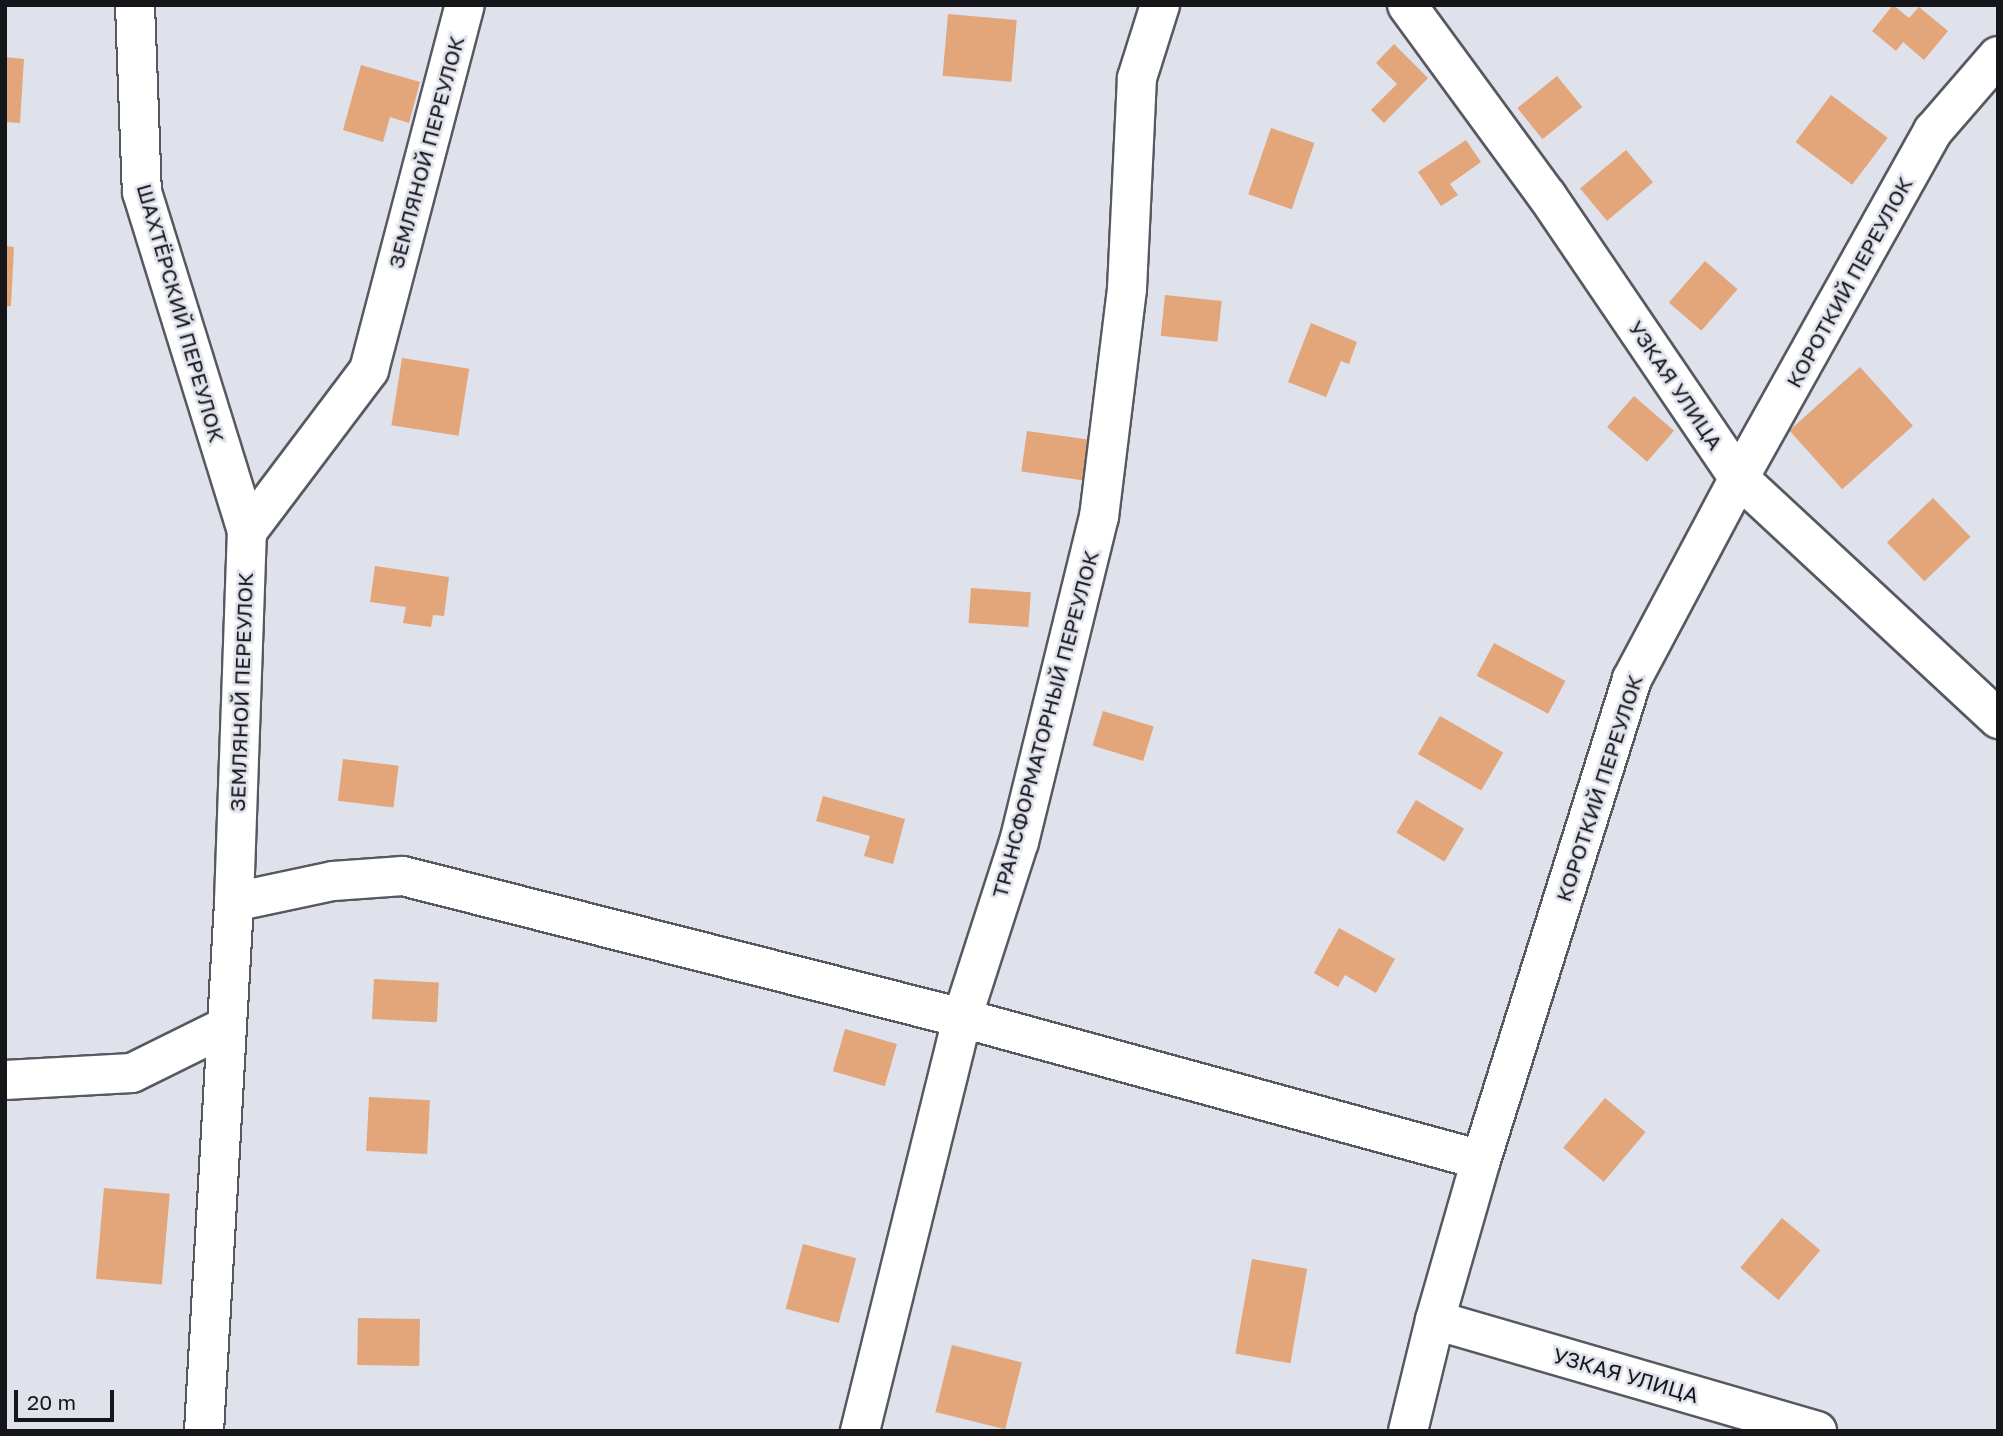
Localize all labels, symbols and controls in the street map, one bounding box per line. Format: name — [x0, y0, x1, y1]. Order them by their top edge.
street label: ЗЕМЛЯНОЙ ПЕРЕУЛОК — [383, 33, 469, 271]
street label: КОРОТКИЙ ПЕРЕУЛОК — [1781, 172, 1917, 392]
street label: ШАХТЁРСКИЙ ПЕРЕУЛОК — [132, 181, 230, 445]
street label: УЗКАЯ УЛИЦА — [1624, 316, 1728, 454]
street label: ТРАНСФОРМАТОРНЫЙ ПЕРЕУЛОК — [986, 548, 1104, 900]
street label: ЗЕМЛЯНОЙ ПЕРЕУЛОК — [224, 572, 258, 812]
street label: КОРОТКИЙ ПЕРЕУЛОК — [1550, 671, 1648, 905]
street label: УЗКАЯ УЛИЦА — [1550, 1342, 1702, 1408]
scale bar — [18, 1376, 117, 1420]
text: 20 m — [27, 1389, 76, 1415]

